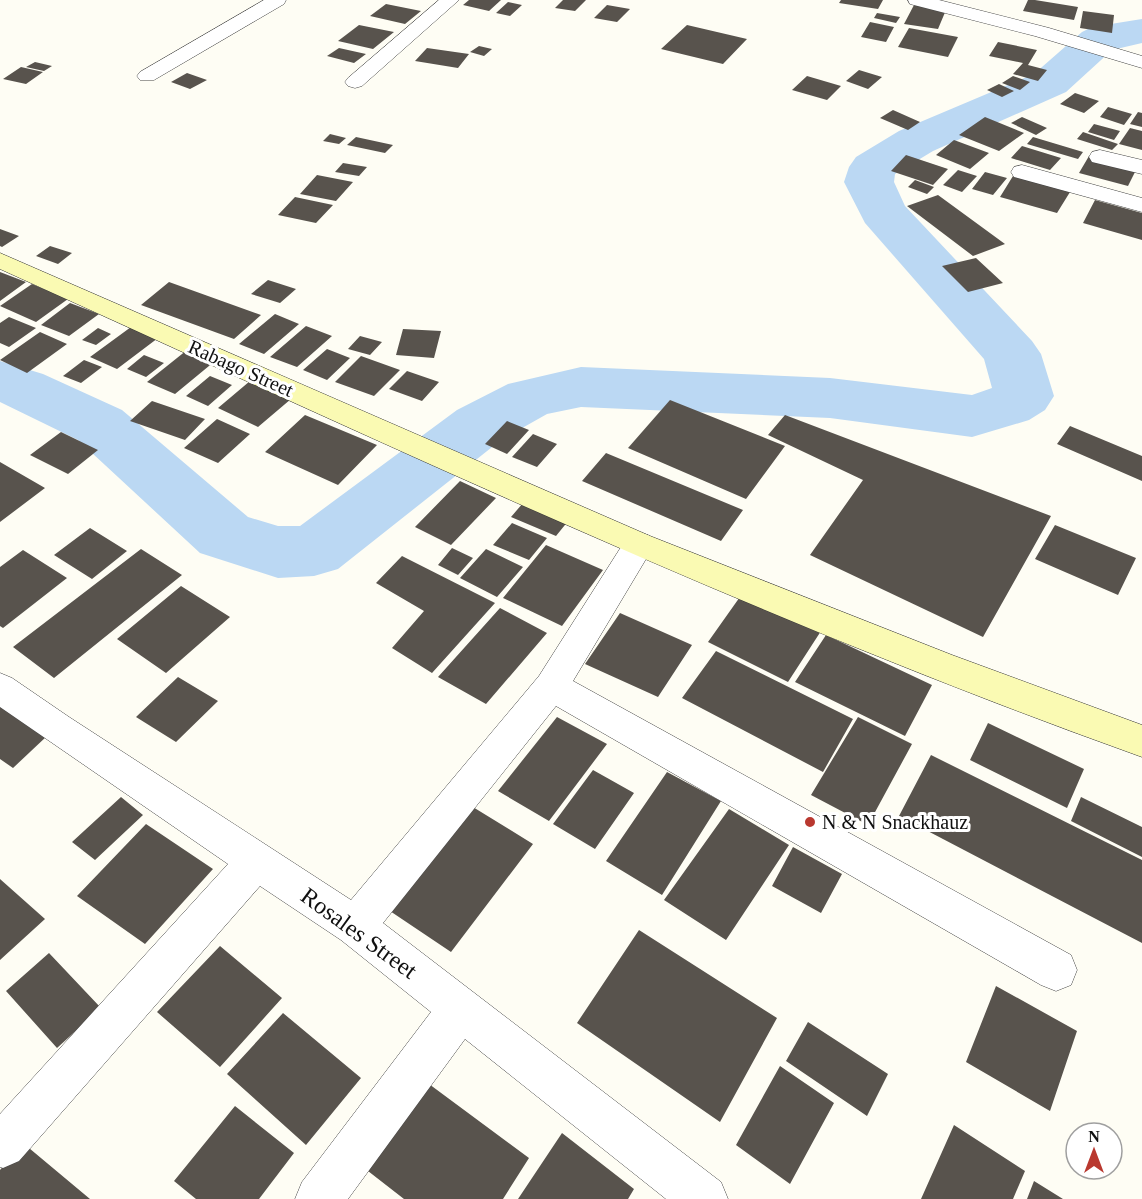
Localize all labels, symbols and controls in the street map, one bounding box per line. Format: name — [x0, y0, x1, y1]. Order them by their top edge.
street label: Rabago Street — [185, 335, 297, 402]
place label: N & N Snackhauz — [822, 811, 968, 833]
marker: N & N Snackhauz — [803, 815, 817, 829]
street label: Rosales Street — [296, 882, 422, 984]
north arrow — [1064, 1121, 1124, 1181]
text: N — [1088, 1128, 1100, 1145]

